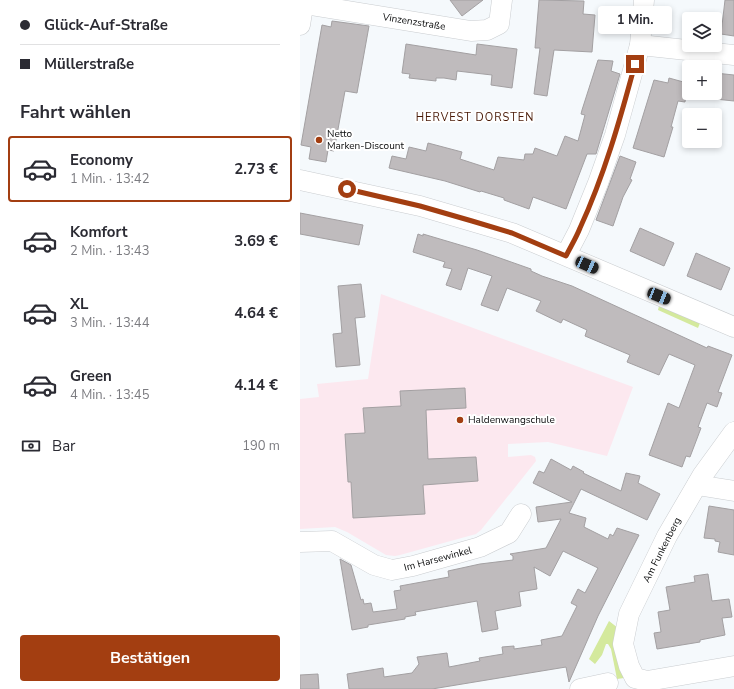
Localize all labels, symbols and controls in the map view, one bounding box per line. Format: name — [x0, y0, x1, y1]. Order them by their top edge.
callout: 1 Min. — [598, 6, 672, 34]
street label: Vinzenzstraße — [381, 10, 446, 34]
text: 1 Min. — [617, 11, 653, 29]
map controls — [682, 12, 722, 148]
button: layers — [682, 12, 722, 52]
text: Glück-Auf-Straße — [44, 15, 168, 35]
text: Müllerstraße — [44, 54, 134, 74]
route end — [626, 55, 644, 73]
button: + — [682, 60, 722, 100]
text: Fahrt wählen — [20, 100, 131, 124]
button: − — [682, 108, 722, 148]
district label: HERVEST DORSTEN — [416, 110, 534, 125]
place label: Netto Marken-Discount — [327, 127, 404, 153]
marker: Netto Marken-Discount — [314, 135, 324, 145]
text: Economy — [70, 150, 133, 170]
icon: car — [22, 151, 58, 187]
text: 2.73 € — [234, 159, 278, 179]
text: 1 Min. · 13:42 — [70, 170, 149, 188]
route start — [338, 180, 356, 198]
text: Komfort — [70, 222, 128, 242]
icon: car — [22, 223, 58, 259]
text: 3.69 € — [234, 231, 278, 251]
text: 2 Min. · 13:43 — [70, 242, 149, 260]
car — [574, 255, 600, 275]
car — [646, 286, 672, 306]
text: XL — [70, 294, 89, 314]
icon: car — [22, 295, 58, 331]
text: 4.64 € — [234, 303, 278, 323]
text: 3 Min. · 13:44 — [70, 314, 149, 332]
text: Green — [70, 366, 112, 386]
icon: car — [22, 367, 58, 403]
text: 4.14 € — [234, 375, 278, 395]
text: 4 Min. · 13:45 — [70, 386, 149, 404]
place label: Haldenwangschule — [468, 413, 555, 427]
marker: Haldenwangschule — [455, 415, 465, 425]
icon: cash — [20, 435, 42, 457]
text: Bar — [52, 436, 75, 456]
text: 190 m — [242, 437, 280, 455]
street label: Am Funkenberg — [640, 515, 685, 585]
street label: Im Harsewinkel — [402, 543, 474, 575]
button: Bestätigen — [20, 635, 280, 681]

